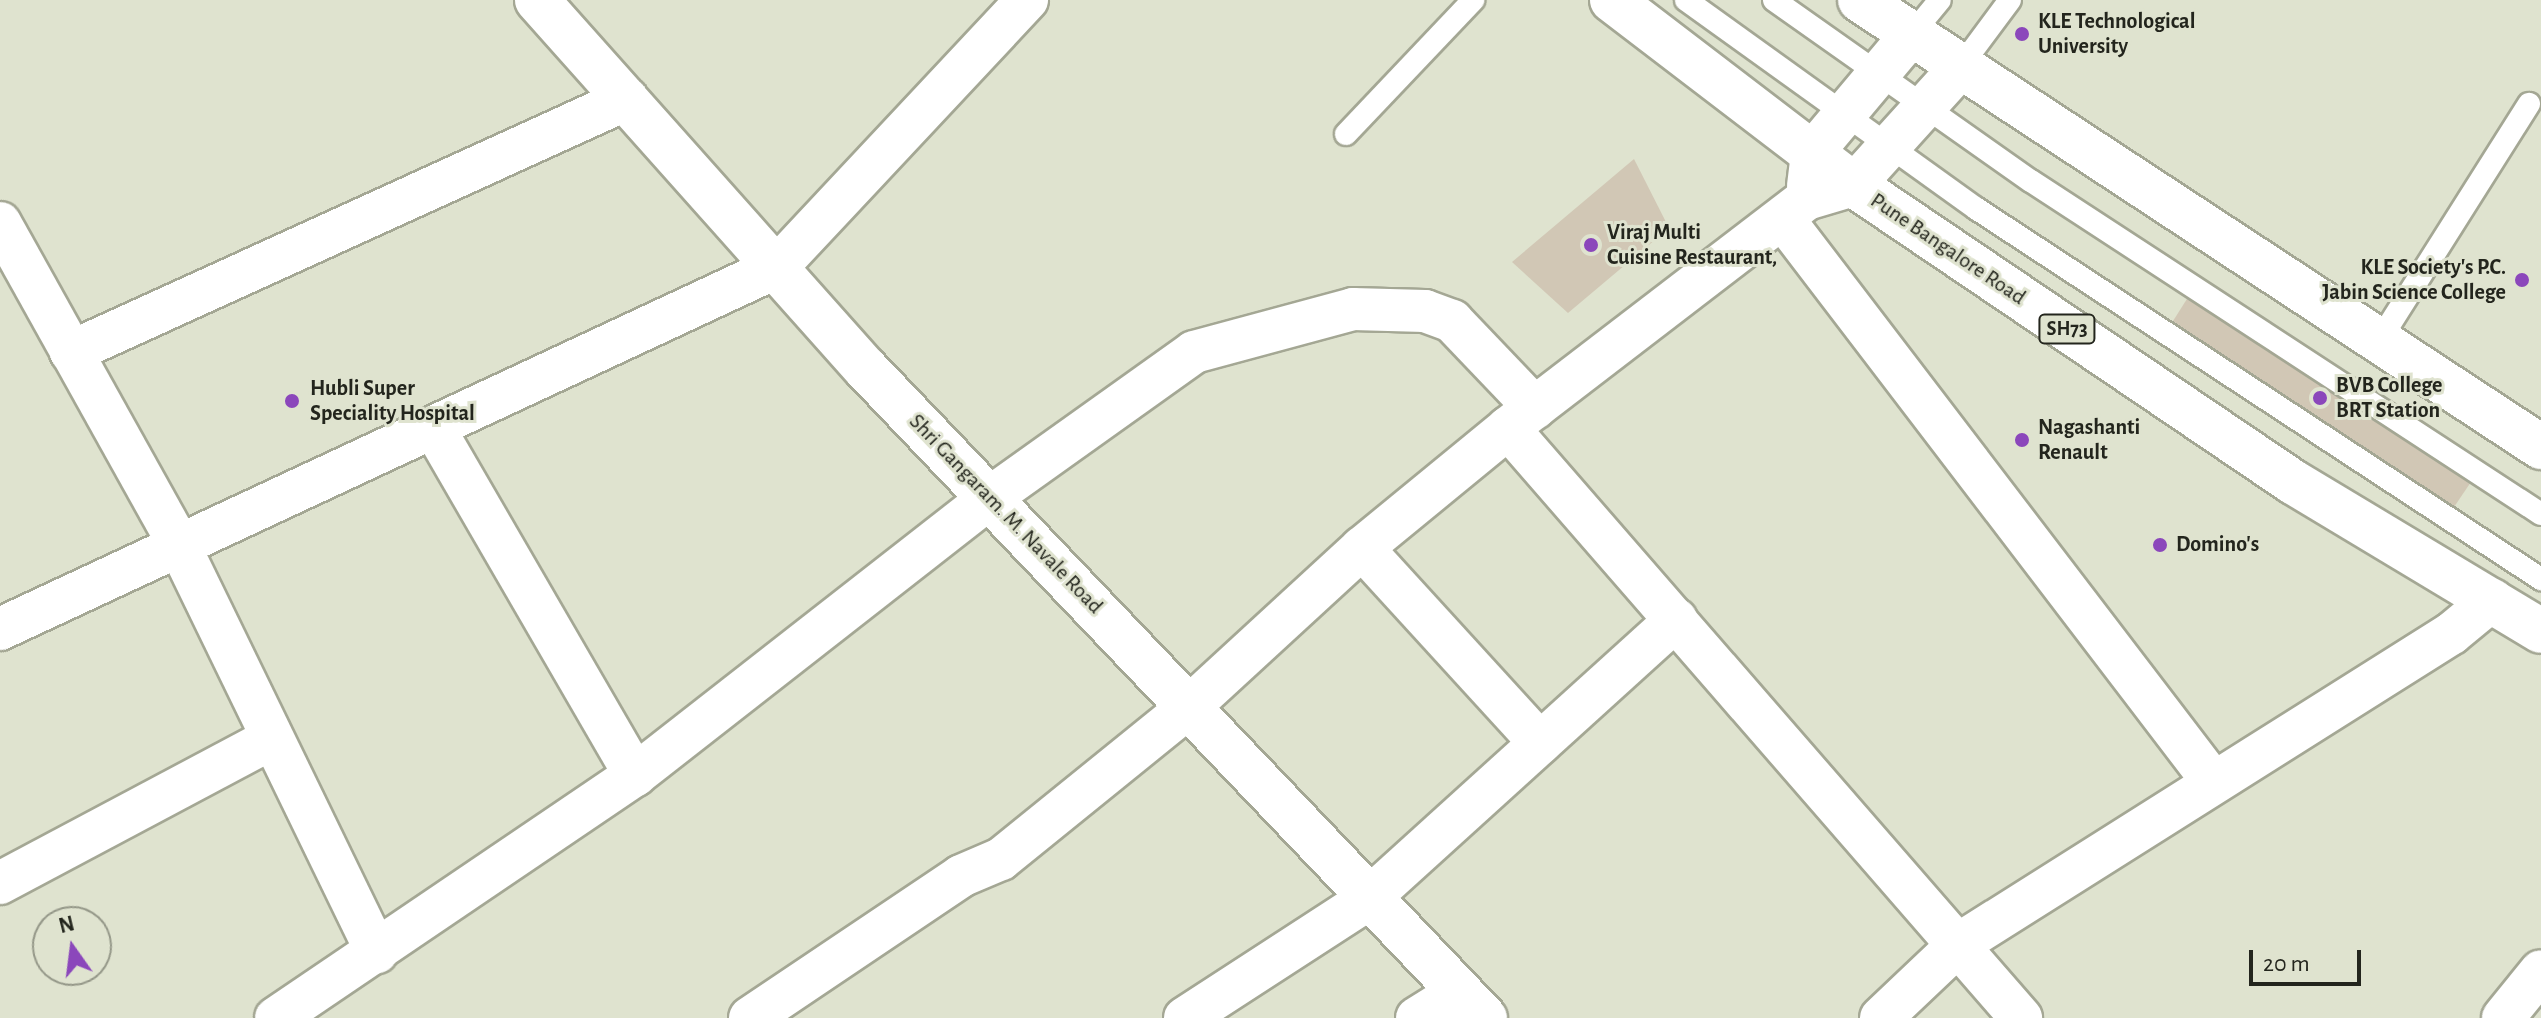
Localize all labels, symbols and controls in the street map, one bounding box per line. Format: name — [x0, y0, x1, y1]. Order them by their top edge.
place label: KLE Technological University — [2038, 8, 2195, 60]
marker: KLE Technological University — [2013, 25, 2031, 43]
street label: Pune Bangalore Road — [1865, 187, 2031, 311]
place label: Viraj Multi Cuisine Restaurant, — [1607, 219, 1777, 270]
marker: Viraj Multi Cuisine Restaurant, — [1582, 236, 1600, 254]
place label: KLE Society's P.C. Jabin Science College — [2322, 254, 2506, 306]
marker: KLE Society's P.C. Jabin Science College — [2513, 271, 2531, 289]
road number: SH73 — [2037, 313, 2097, 345]
place label: BVB College BRT Station — [2336, 372, 2442, 424]
place label: Hubli Super Speciality Hospital — [310, 375, 475, 426]
marker: BVB College BRT Station — [2311, 389, 2329, 407]
marker: Hubli Super Speciality Hospital — [281, 390, 303, 412]
street label: Shri Gangaram. M. Navale Road — [904, 409, 1108, 619]
place label: Nagashanti Renault — [2038, 414, 2140, 466]
marker: Nagashanti Renault — [2013, 431, 2031, 449]
place label: Domino's — [2176, 532, 2259, 558]
marker: Domino's — [2151, 536, 2169, 554]
north arrow — [32, 906, 112, 986]
text: N — [57, 912, 77, 937]
scale bar — [2253, 934, 2365, 984]
text: 20 m — [2263, 952, 2310, 976]

